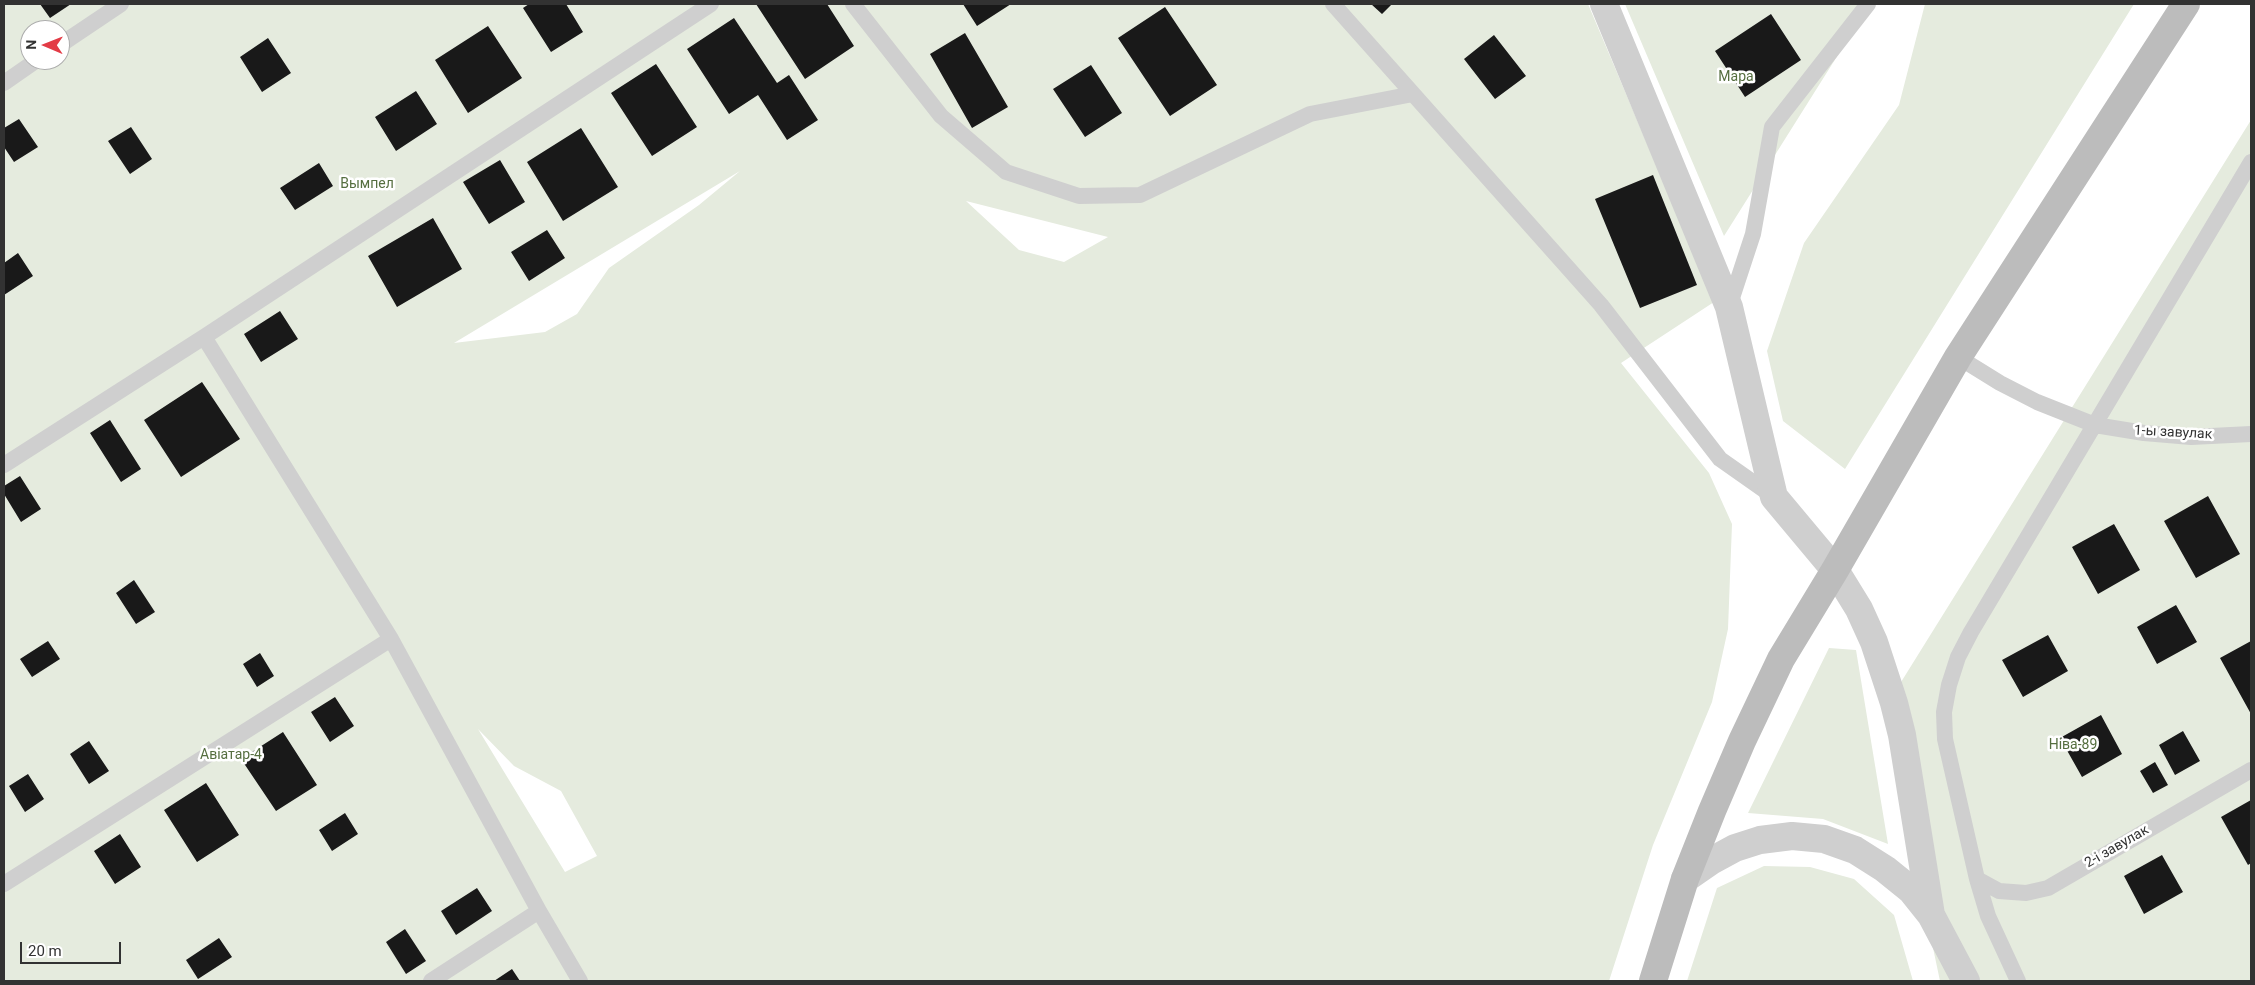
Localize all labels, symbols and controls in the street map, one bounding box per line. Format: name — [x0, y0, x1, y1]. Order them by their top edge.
north arrow — [20, 20, 70, 70]
text: N — [23, 40, 39, 50]
park label: Мара — [1718, 69, 1754, 85]
park label: Вымпел — [340, 176, 394, 192]
street label: 1-ы завулак — [2133, 423, 2213, 443]
park label: Ніва-89 — [2049, 737, 2097, 753]
park label: Авіатар-4 — [200, 747, 262, 763]
street label: 2-і завулак — [2082, 822, 2152, 872]
scale bar — [22, 932, 124, 964]
text: 20 m — [28, 942, 62, 960]

